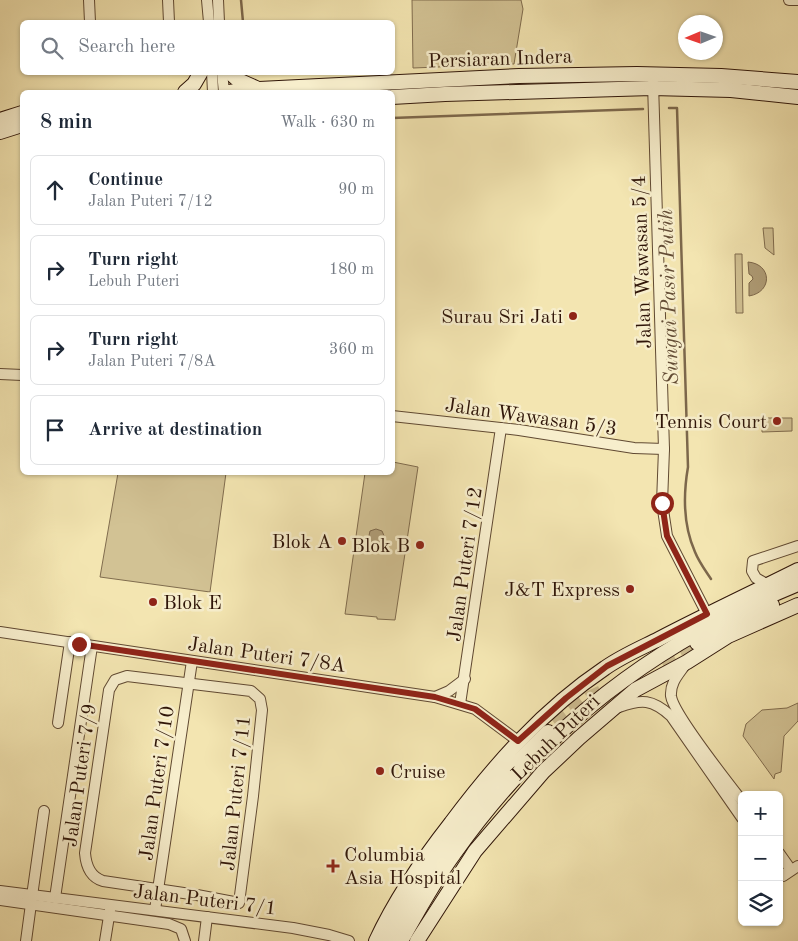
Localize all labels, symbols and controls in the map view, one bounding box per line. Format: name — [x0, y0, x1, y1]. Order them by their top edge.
north arrow — [678, 15, 723, 60]
search box — [20, 20, 395, 75]
icon: search — [38, 34, 66, 62]
text: Search here — [78, 38, 175, 57]
street label: Persiaran Indera — [427, 47, 573, 73]
text: 8 min — [40, 112, 93, 133]
text: Walk · 630 m — [280, 115, 375, 131]
text: Continue — [88, 171, 163, 190]
street label: Jalan Wawasan 5/4 — [630, 175, 656, 349]
icon: ahead — [41, 176, 69, 204]
text: 90 m — [338, 182, 374, 198]
text: Jalan Puteri 7/12 — [88, 194, 213, 210]
water label: Sungai Pasir Putih — [656, 208, 683, 385]
text: Turn right — [88, 251, 178, 270]
icon: right — [41, 256, 69, 284]
text: 180 m — [329, 262, 374, 278]
text: Lebuh Puteri — [88, 274, 179, 290]
place label: Surau Sri Jati — [441, 308, 563, 328]
marker: Surau Sri Jati — [567, 310, 579, 322]
text: Turn right — [88, 331, 178, 350]
icon: right — [41, 336, 69, 364]
text: 360 m — [329, 342, 374, 358]
text: Jalan Puteri 7/8A — [88, 354, 216, 370]
street label: Jalan Wawasan 5/3 — [443, 396, 618, 440]
place label: Tennis Court — [654, 413, 767, 433]
marker: Tennis Court — [771, 415, 783, 427]
icon: arrive — [41, 416, 69, 444]
text: Arrive at destination — [88, 421, 262, 440]
street label: Jalan Puteri 7/12 — [445, 486, 487, 643]
route start — [651, 492, 674, 515]
place label: Blok A — [272, 533, 332, 553]
marker: Blok A — [336, 535, 348, 547]
place label: Blok B — [351, 537, 410, 557]
marker: Blok B — [414, 539, 426, 551]
place label: J&T Express — [504, 581, 620, 601]
marker: J&T Express — [624, 583, 636, 595]
place label: Blok E — [163, 594, 222, 614]
marker: Blok E — [147, 596, 159, 608]
route end — [68, 633, 91, 656]
street label: Jalan Puteri 7/8A — [186, 635, 347, 677]
street label: Lebuh Puteri — [508, 692, 604, 785]
street label: Jalan Puteri 7/9 — [61, 702, 101, 848]
street label: Jalan Puteri 7/10 — [137, 705, 179, 862]
street label: Jalan Puteri 7/11 — [219, 715, 255, 872]
place label: Cruise — [390, 763, 446, 783]
marker: Cruise — [374, 765, 386, 777]
map controls — [738, 791, 783, 926]
button: + — [738, 791, 783, 836]
button: − — [738, 836, 783, 881]
place label: Columbia Asia Hospital — [344, 846, 461, 889]
marker: Columbia Asia Hospital — [326, 859, 340, 873]
button: layers — [738, 881, 783, 926]
street label: Jalan Puteri 7/1 — [132, 882, 278, 920]

